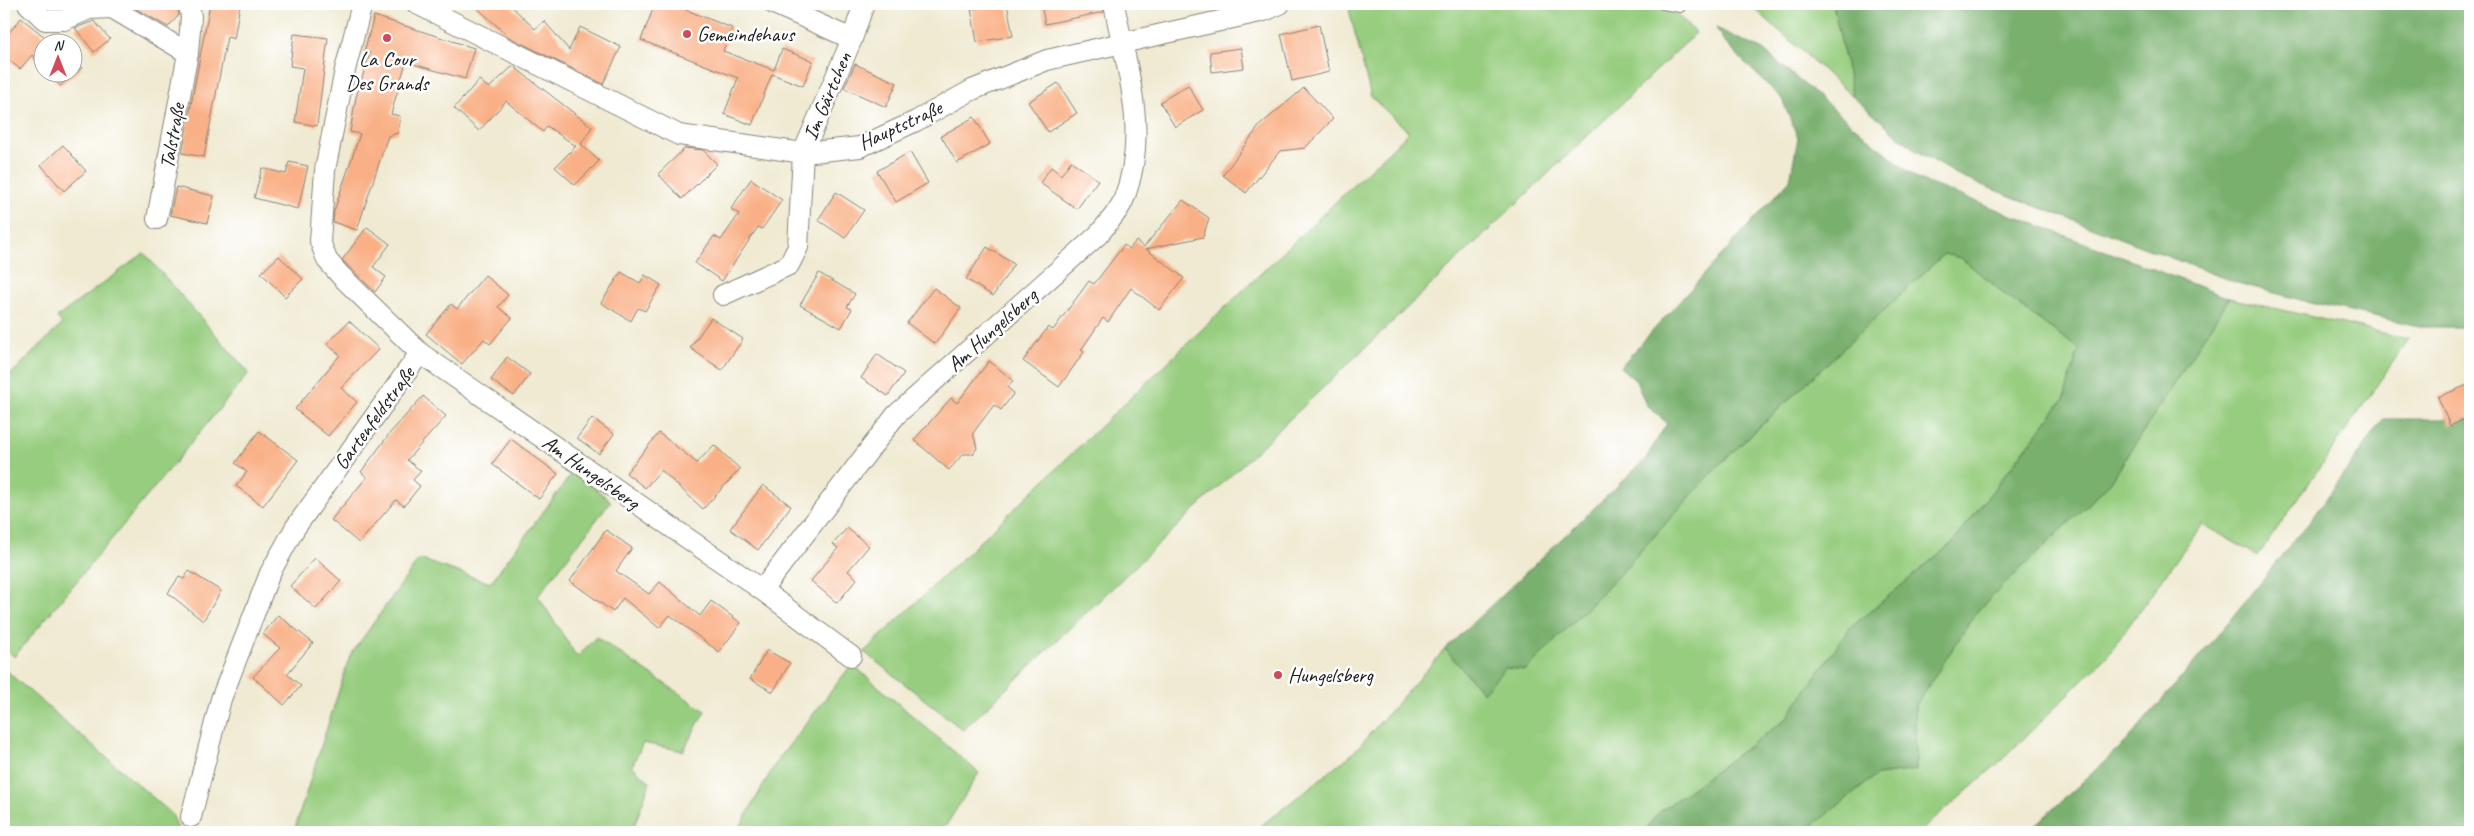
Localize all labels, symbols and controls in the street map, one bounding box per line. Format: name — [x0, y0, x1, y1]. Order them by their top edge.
place label: Gemeindehaus — [697, 21, 796, 47]
marker: Gemeindehaus — [681, 28, 693, 40]
north arrow — [32, 32, 82, 82]
marker: La Cour Des Grands — [381, 32, 393, 44]
text: N — [54, 37, 65, 54]
place label: La Cour Des Grands — [346, 46, 430, 96]
street label: Im Gärtchen — [797, 48, 857, 144]
street label: Hauptstraße — [854, 93, 948, 156]
street label: Talstraße — [153, 99, 191, 171]
street label: Am Hungelsberg — [942, 282, 1044, 377]
street label: Gartenfeldstraße — [328, 360, 421, 475]
street label: Am Hungelsberg — [538, 429, 646, 516]
place label: Hungelsberg — [1288, 662, 1375, 688]
marker: Hungelsberg — [1272, 669, 1284, 681]

